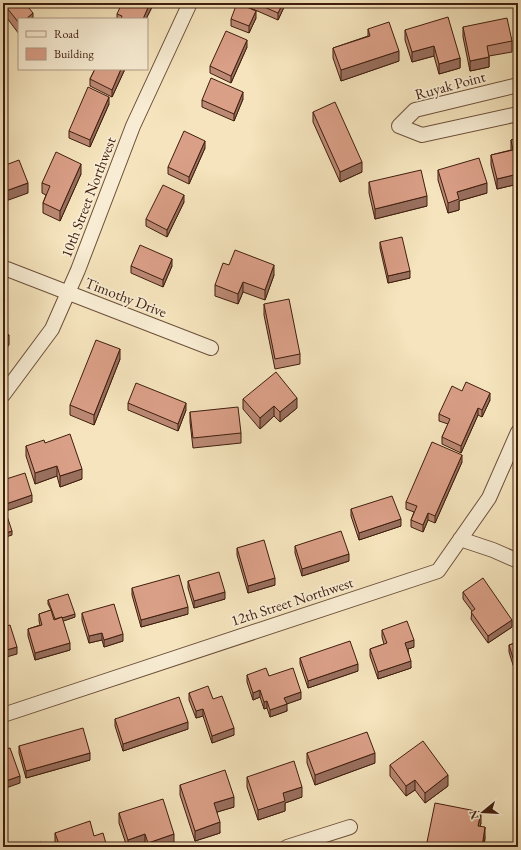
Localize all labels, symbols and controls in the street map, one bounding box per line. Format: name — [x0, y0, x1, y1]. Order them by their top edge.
legend — [18, 18, 148, 70]
text: Road — [54, 26, 80, 42]
text: Building — [54, 46, 95, 62]
street label: Ruyak Point — [413, 66, 488, 104]
street label: 10th Street Northwest — [56, 134, 120, 260]
street label: Timothy Drive — [82, 273, 170, 321]
street label: 12th Street Northwest — [228, 572, 356, 630]
north arrow — [463, 792, 503, 832]
text: N — [465, 809, 482, 821]

